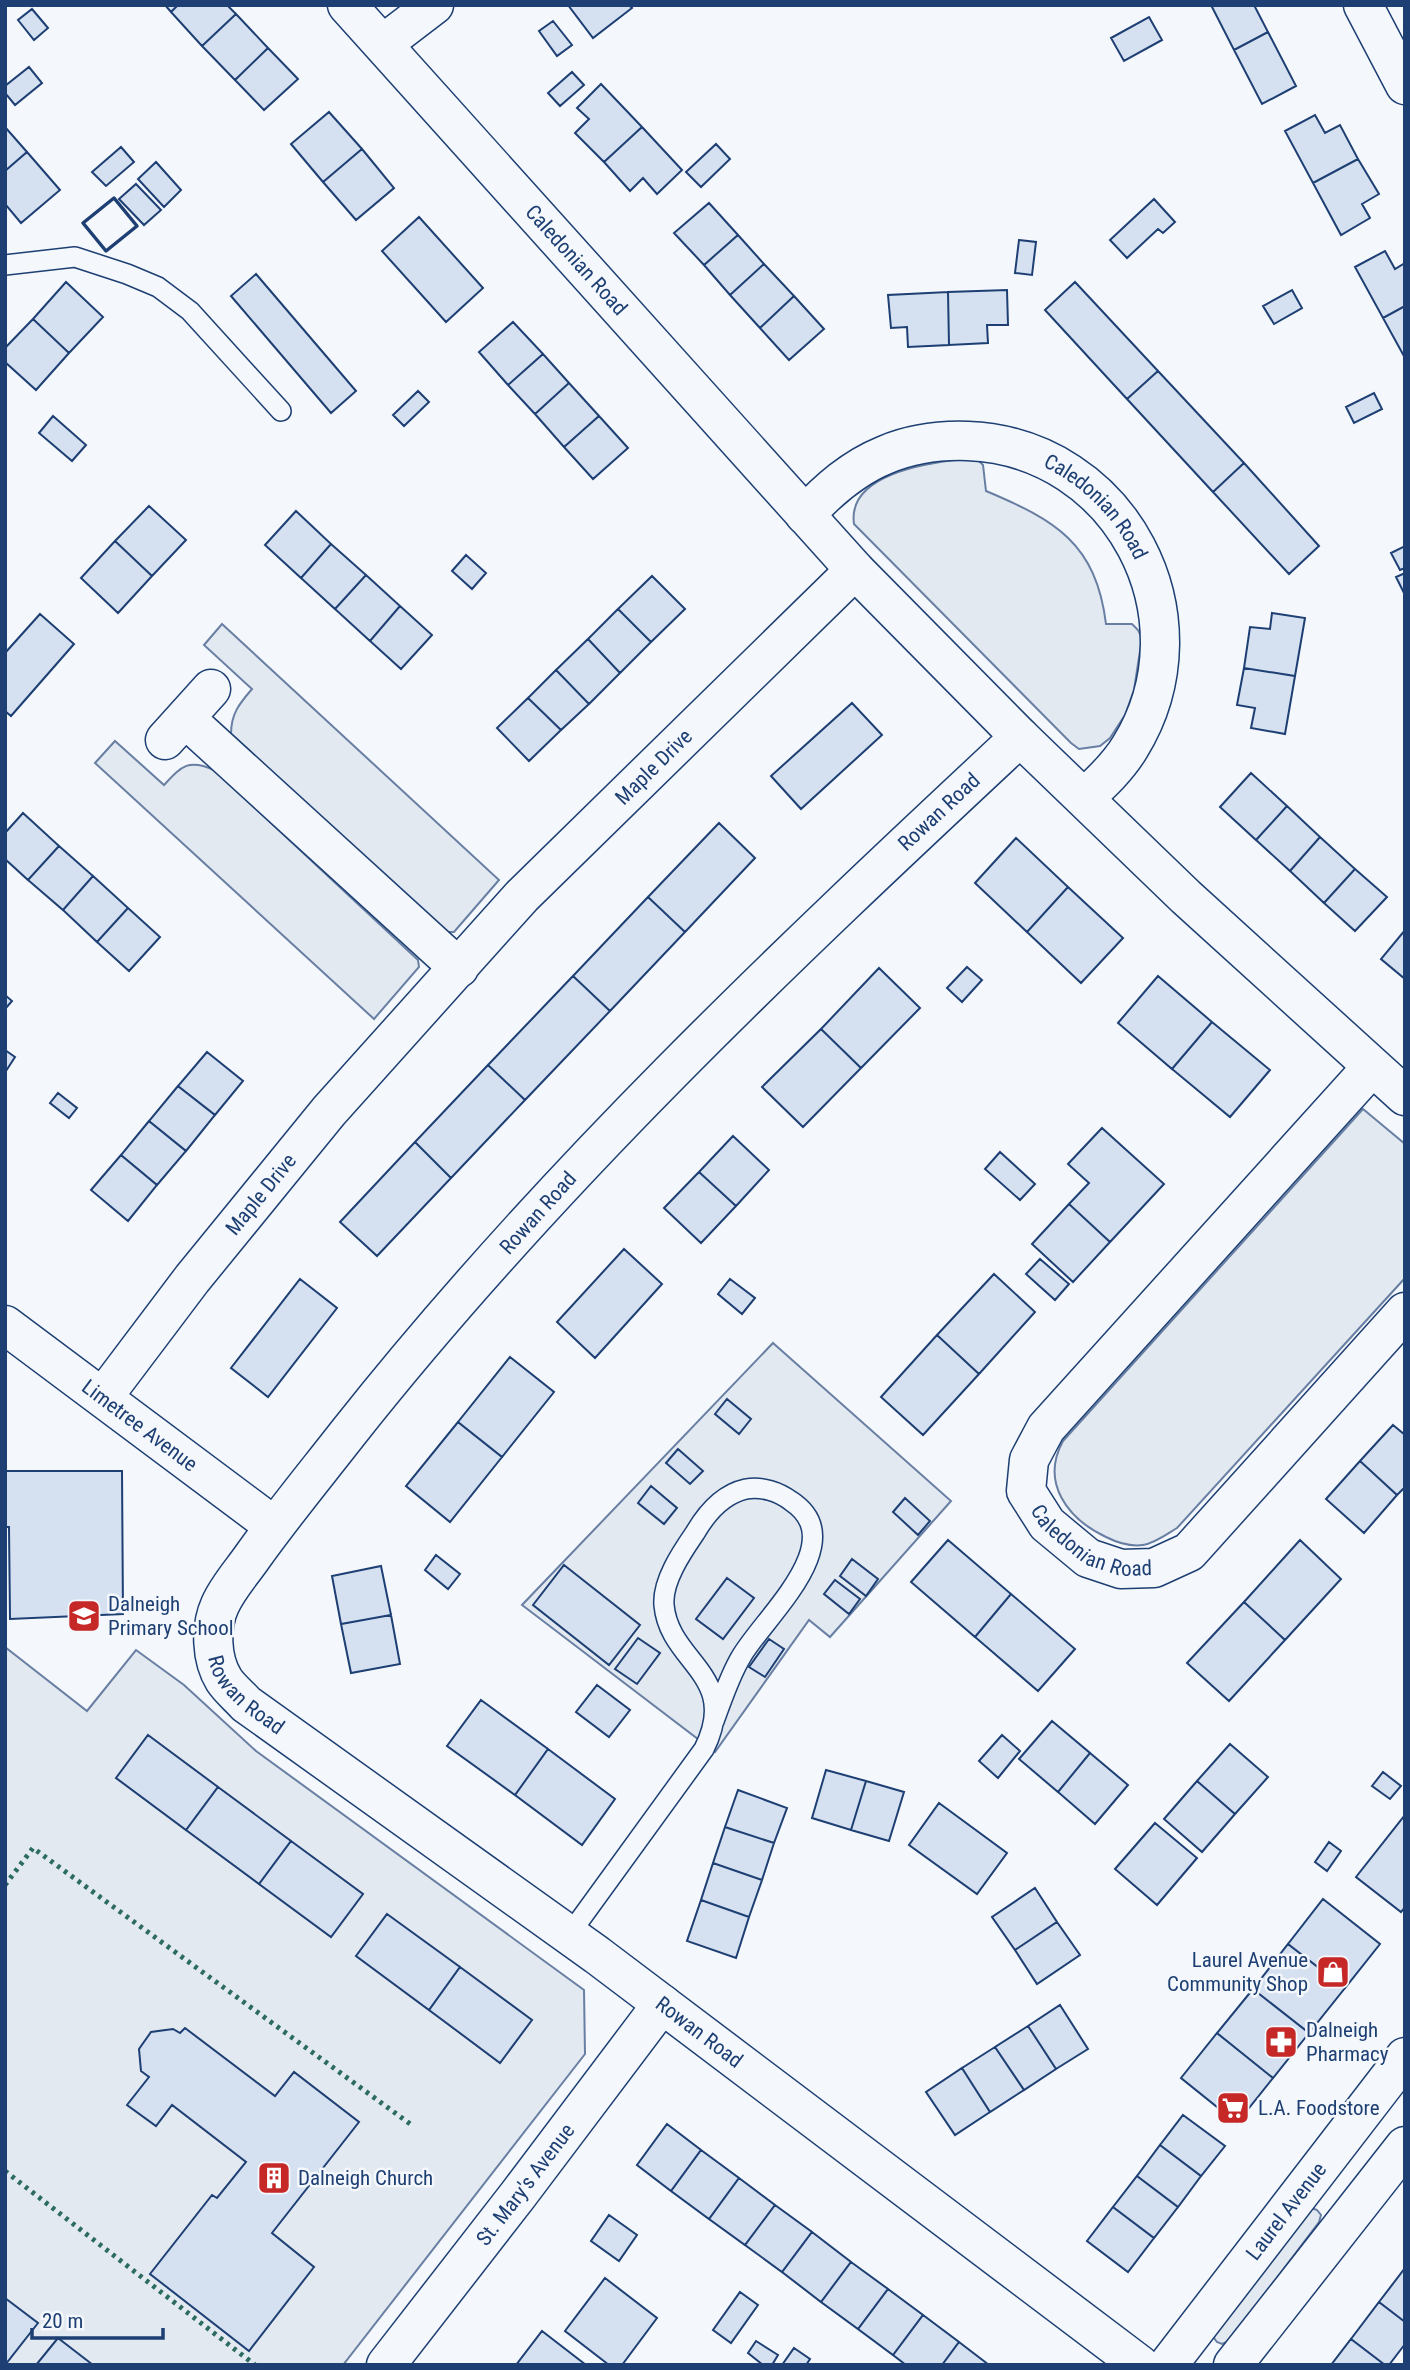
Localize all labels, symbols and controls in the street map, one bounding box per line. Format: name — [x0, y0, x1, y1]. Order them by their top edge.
street label: Caledonian Road — [521, 200, 632, 320]
street label: Caledonian Road — [1040, 449, 1152, 563]
street label: Maple Drive — [611, 724, 697, 810]
street label: Rowan Road — [893, 768, 985, 856]
street label: Maple Drive — [221, 1149, 301, 1240]
street label: Rowan Road — [495, 1167, 581, 1259]
street label: Limetree Avenue — [77, 1375, 202, 1477]
street label: Caledonian Road — [1026, 1500, 1152, 1581]
place label: Dalneigh Primary School — [108, 1592, 234, 1640]
school or university icon: Dalneigh Primary School — [65, 1597, 103, 1635]
street label: Rowan Road — [203, 1653, 289, 1739]
place label: Laurel Avenue Community Shop — [1167, 1948, 1308, 1996]
shop icon: Laurel Avenue Community Shop — [1314, 1953, 1352, 1991]
street label: Rowan Road — [651, 1992, 747, 2073]
place label: Dalneigh Pharmacy — [1306, 2018, 1389, 2066]
pharmacy icon: Dalneigh Pharmacy — [1262, 2023, 1300, 2061]
supermarket icon: L.A. Foodstore — [1214, 2089, 1252, 2127]
place label: L.A. Foodstore — [1258, 2096, 1380, 2120]
street label: St. Mary's Avenue — [471, 2119, 580, 2250]
street label: Laurel Avenue — [1241, 2158, 1331, 2265]
building icon: Dalneigh Church — [255, 2159, 293, 2197]
place label: Dalneigh Church — [298, 2166, 433, 2190]
scale bar — [32, 2296, 163, 2340]
text: 20 m — [42, 2309, 83, 2333]

